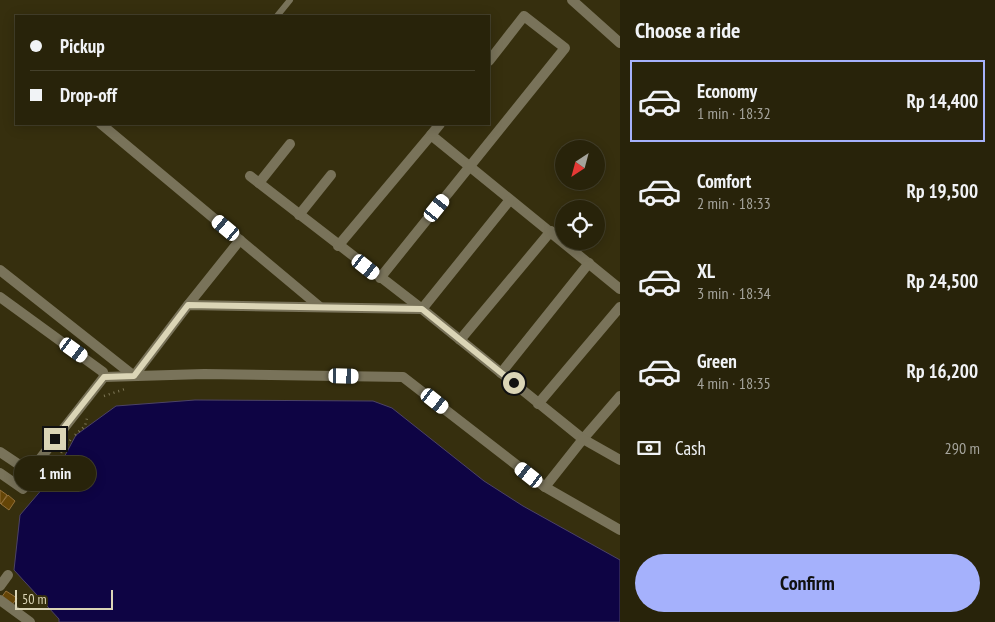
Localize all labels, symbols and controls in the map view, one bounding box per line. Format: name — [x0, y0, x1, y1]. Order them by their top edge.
text: Choose a ride — [635, 16, 740, 44]
text: Pickup — [60, 34, 105, 58]
icon: car — [637, 79, 682, 124]
text: Economy — [697, 79, 757, 103]
text: Drop-off — [60, 83, 117, 107]
text: Rp 14,400 — [907, 89, 978, 113]
text: 1 min · 18:32 — [697, 103, 771, 123]
north arrow — [555, 140, 605, 190]
map controls — [555, 140, 605, 250]
icon: car — [637, 169, 682, 214]
text: Comfort — [697, 169, 751, 193]
text: Rp 19,500 — [907, 179, 978, 203]
car — [421, 192, 452, 224]
text: 2 min · 18:33 — [697, 193, 771, 213]
button: locate — [555, 200, 605, 250]
car — [209, 213, 242, 243]
car — [349, 252, 382, 282]
icon: car — [637, 259, 682, 304]
text: XL — [697, 259, 715, 283]
text: Rp 24,500 — [907, 269, 978, 293]
text: 3 min · 18:34 — [697, 283, 771, 303]
car — [57, 335, 90, 365]
icon: car — [637, 349, 682, 394]
text: Green — [697, 349, 737, 373]
text: Rp 16,200 — [907, 359, 978, 383]
car — [328, 368, 359, 384]
route start — [503, 372, 525, 394]
text: 4 min · 18:35 — [697, 373, 771, 393]
car — [418, 386, 451, 416]
route end — [44, 428, 66, 450]
icon: cash — [635, 434, 663, 462]
text: Cash — [675, 436, 706, 460]
text: 290 m — [945, 438, 980, 458]
callout: 1 min — [14, 456, 96, 492]
car — [512, 460, 545, 490]
text: 1 min — [39, 463, 71, 483]
button: Confirm — [635, 554, 980, 612]
scale bar — [15, 587, 112, 610]
text: 50 m — [22, 590, 47, 608]

